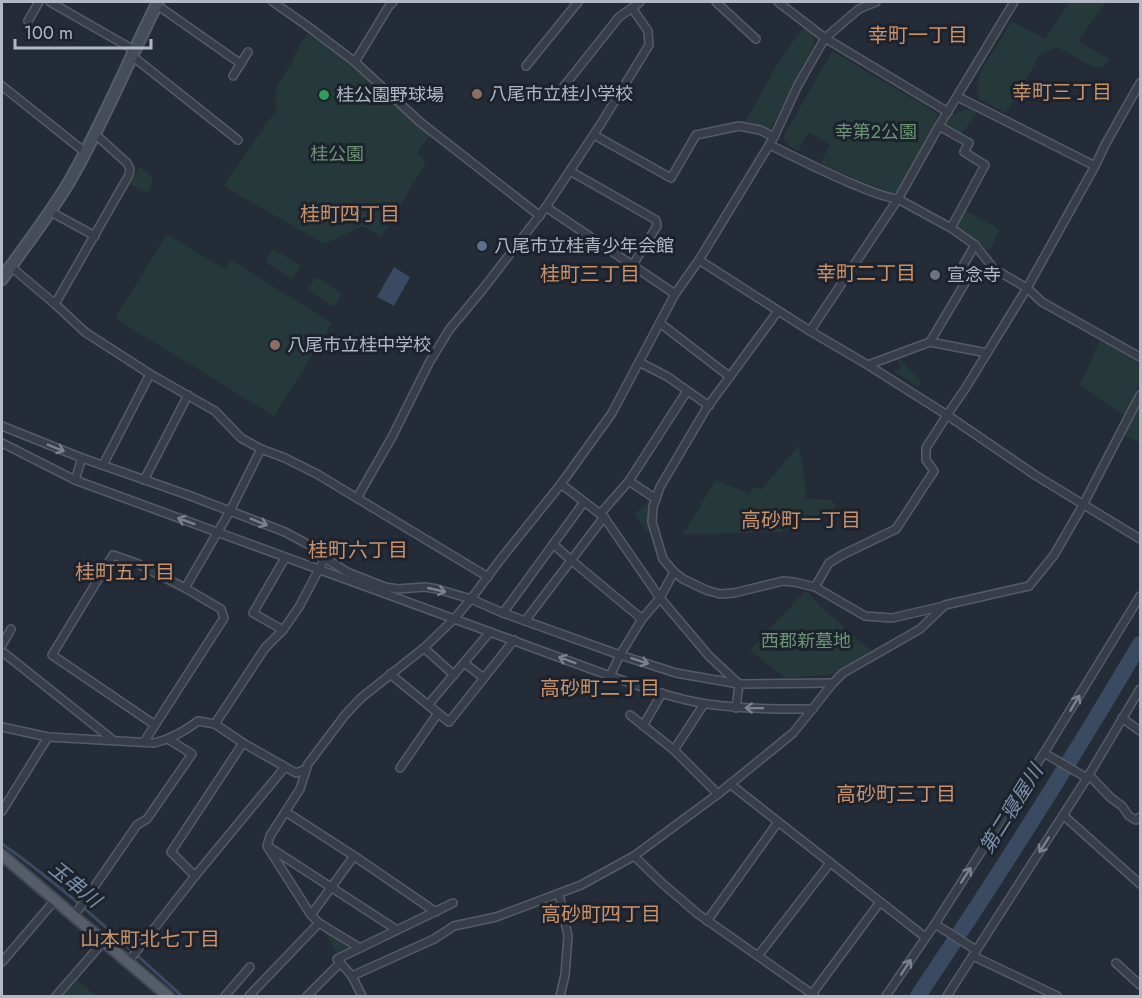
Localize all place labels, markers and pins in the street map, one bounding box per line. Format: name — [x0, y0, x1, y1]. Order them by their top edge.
place label: 八尾市立桂小学校 — [489, 81, 633, 107]
place label: 桂公園野球場 — [336, 82, 444, 108]
marker: 八尾市立桂小学校 — [470, 87, 484, 101]
marker: 桂公園野球場 — [317, 88, 331, 102]
place label: 八尾市立桂青少年会館 — [494, 233, 674, 259]
marker: 八尾市立桂青少年会館 — [475, 239, 489, 253]
place label: 宣念寺 — [947, 262, 1001, 288]
marker: 宣念寺 — [928, 268, 942, 282]
place label: 八尾市立桂中学校 — [287, 332, 431, 358]
marker: 八尾市立桂中学校 — [268, 338, 282, 352]

